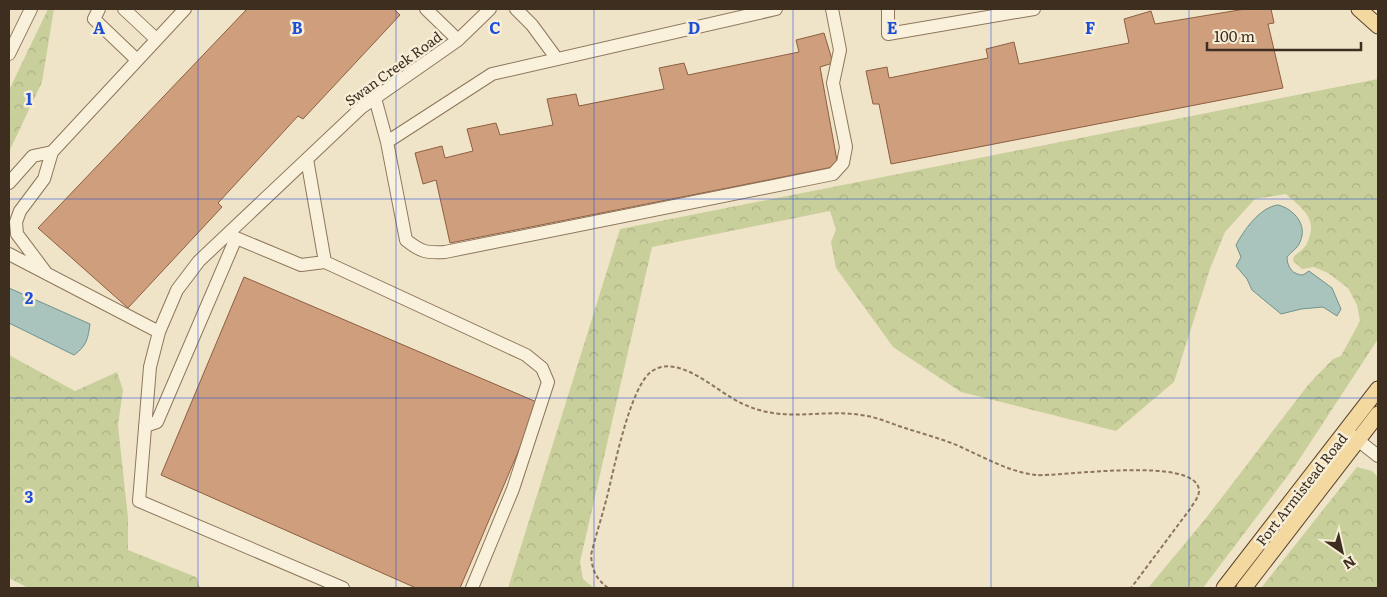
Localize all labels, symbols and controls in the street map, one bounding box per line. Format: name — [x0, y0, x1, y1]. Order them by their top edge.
text: A — [93, 15, 105, 39]
text: B — [291, 15, 303, 39]
text: C — [489, 15, 501, 39]
text: D — [688, 15, 700, 39]
text: E — [887, 15, 898, 39]
text: F — [1085, 15, 1095, 39]
scale bar — [1207, 20, 1361, 52]
text: 100 m — [1214, 24, 1255, 47]
street label: Swan Creek Road — [340, 26, 446, 110]
text: 1 — [26, 86, 33, 110]
text: 2 — [25, 285, 34, 309]
street label: Fort Armistead Road — [1251, 428, 1352, 549]
text: 3 — [25, 484, 34, 508]
north arrow — [1317, 527, 1367, 577]
text: N — [1339, 552, 1360, 575]

